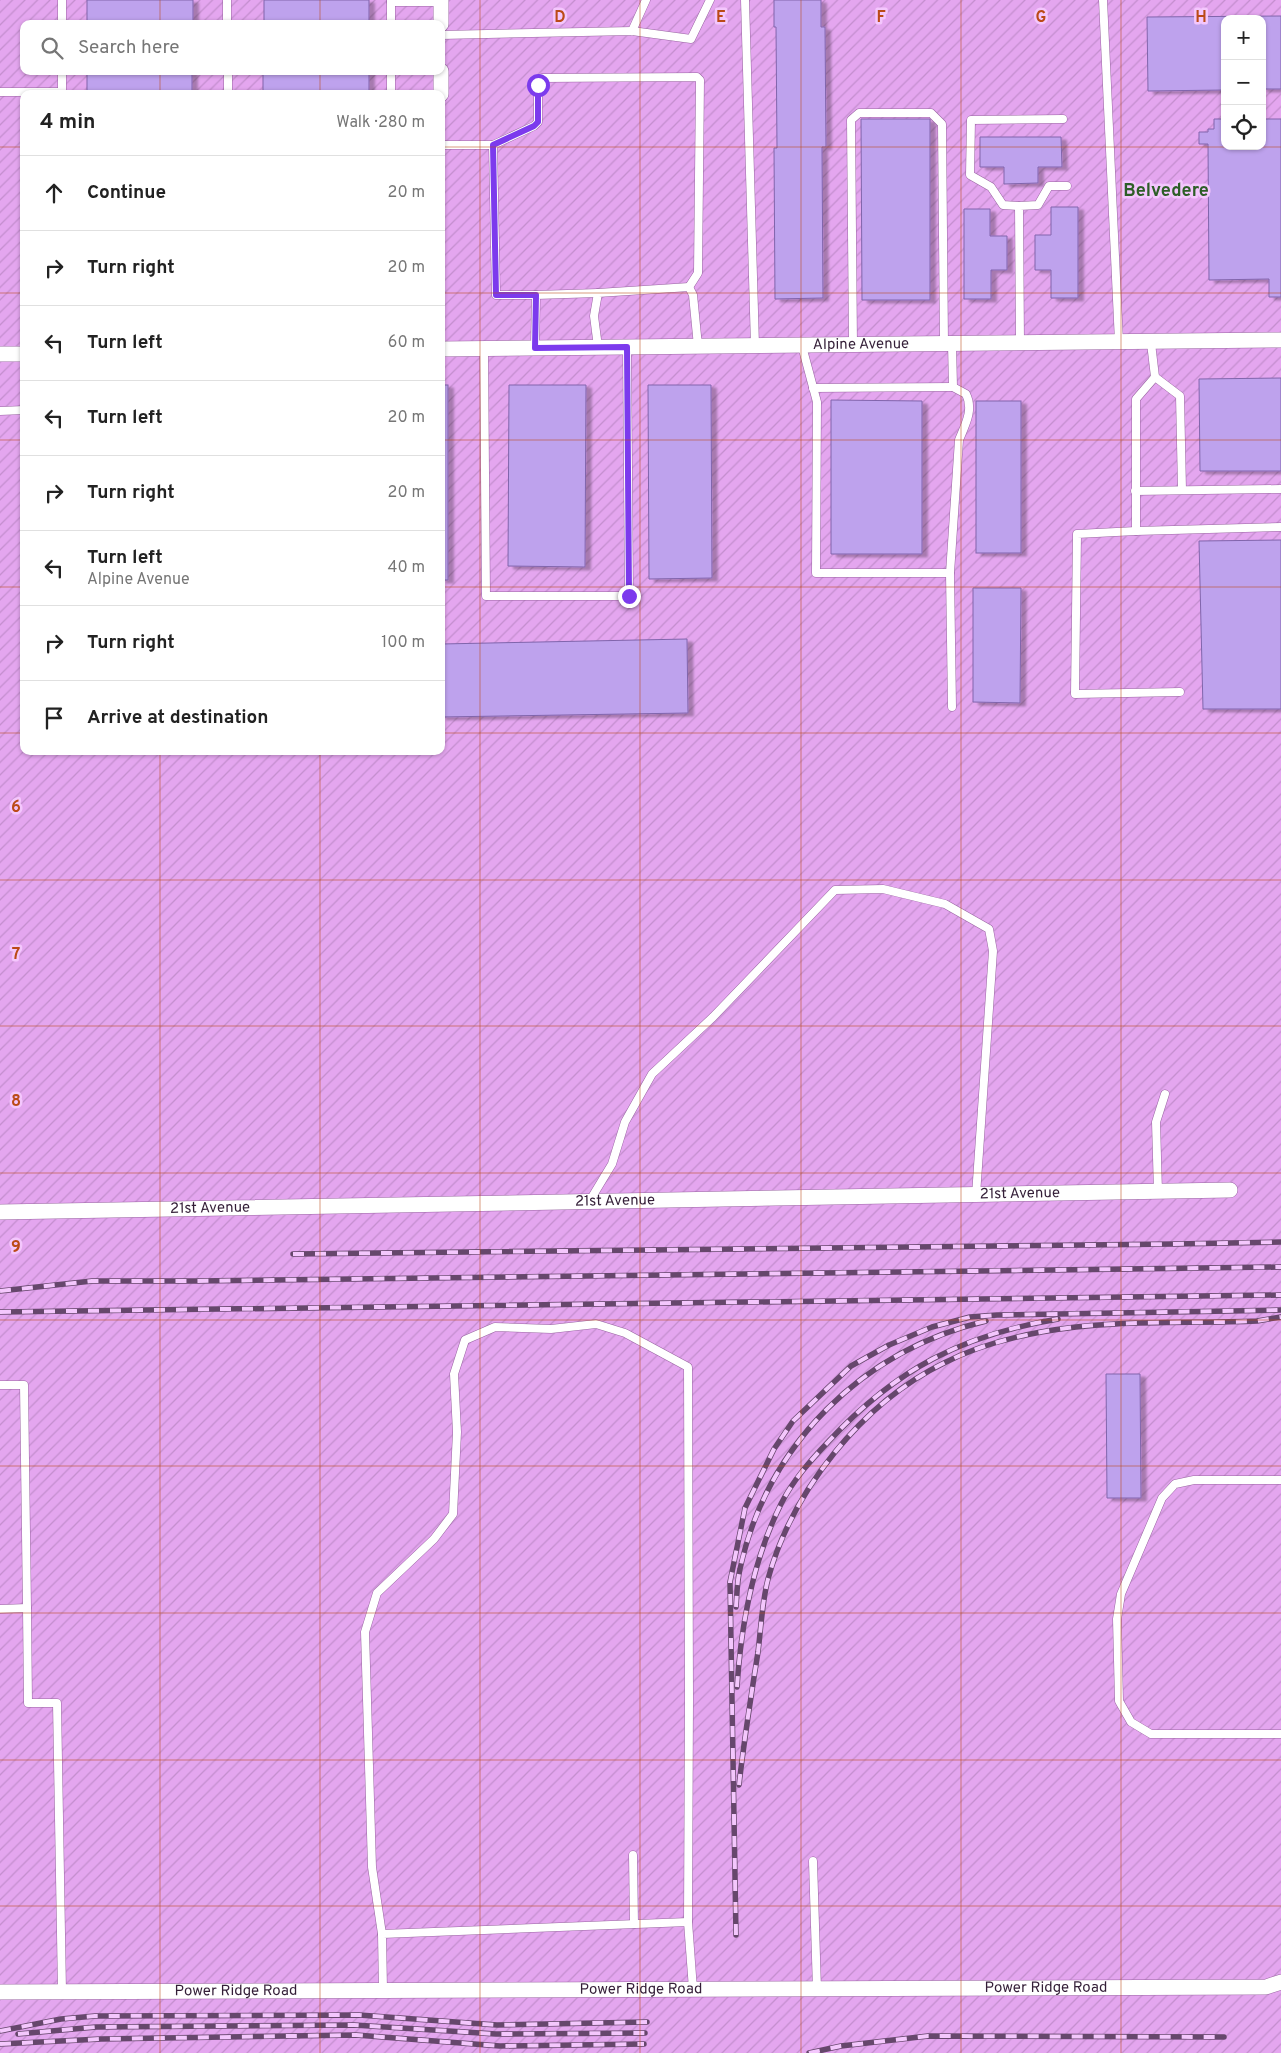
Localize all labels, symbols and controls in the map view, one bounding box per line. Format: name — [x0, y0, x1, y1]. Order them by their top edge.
text: D — [554, 8, 566, 28]
text: E — [716, 8, 726, 28]
text: F — [876, 8, 886, 28]
text: G — [1036, 8, 1046, 28]
text: H — [1195, 8, 1207, 28]
map controls — [1221, 15, 1266, 150]
button: + — [1221, 15, 1266, 60]
search box — [20, 20, 445, 75]
icon: search — [38, 34, 66, 62]
text: Search here — [78, 36, 180, 60]
button: − — [1221, 60, 1266, 105]
route start — [527, 74, 550, 97]
button: locate — [1221, 105, 1266, 150]
text: 4 min — [40, 109, 96, 136]
text: Walk · 280 m — [336, 113, 425, 133]
icon: ahead — [40, 179, 68, 207]
district label: Belvedere — [1123, 180, 1209, 203]
text: Continue — [87, 181, 166, 205]
text: 20 m — [388, 183, 425, 203]
icon: right — [40, 254, 68, 282]
text: Turn right — [87, 256, 175, 280]
text: 20 m — [388, 258, 425, 278]
icon: left — [40, 329, 68, 357]
text: Turn left — [87, 331, 163, 355]
text: 60 m — [388, 333, 425, 353]
street label: Alpine Avenue — [813, 334, 909, 355]
icon: left — [40, 404, 68, 432]
text: Turn left — [87, 406, 163, 430]
text: 20 m — [388, 408, 425, 428]
icon: right — [40, 479, 68, 507]
text: Turn right — [87, 481, 175, 505]
text: 20 m — [388, 483, 425, 503]
text: Turn left — [87, 546, 163, 570]
icon: left — [40, 554, 68, 582]
text: 40 m — [387, 558, 425, 578]
text: Alpine Avenue — [87, 570, 190, 590]
route end — [618, 585, 641, 608]
icon: right — [40, 629, 68, 657]
text: Turn right — [87, 631, 175, 655]
text: 100 m — [381, 633, 425, 653]
icon: arrive — [40, 704, 68, 732]
text: Arrive at destination — [87, 706, 268, 730]
text: 6 — [11, 798, 21, 818]
text: 7 — [12, 945, 20, 965]
text: 8 — [11, 1092, 21, 1112]
street label: 21st Avenue — [980, 1184, 1060, 1204]
street label: 21st Avenue — [575, 1191, 655, 1211]
street label: 21st Avenue — [170, 1198, 250, 1218]
text: 9 — [11, 1238, 21, 1258]
street label: Power Ridge Road — [985, 1978, 1107, 1998]
street label: Power Ridge Road — [580, 1980, 702, 1999]
street label: Power Ridge Road — [175, 1981, 297, 2001]

